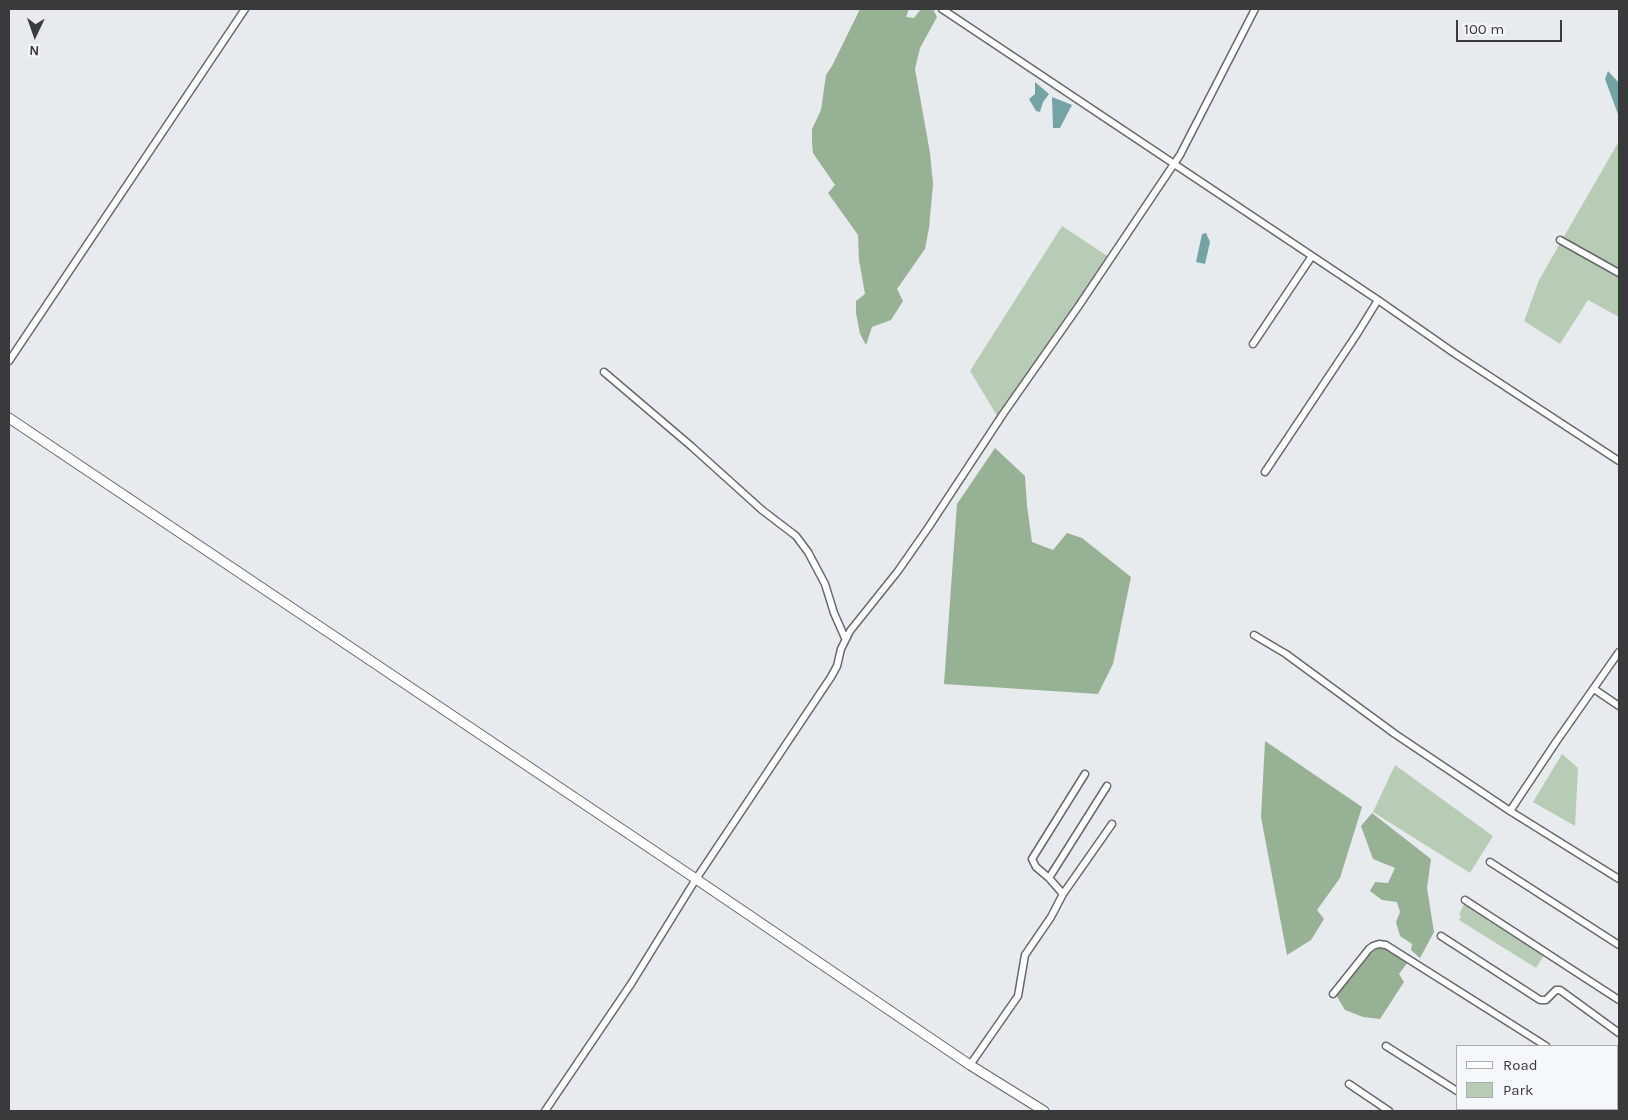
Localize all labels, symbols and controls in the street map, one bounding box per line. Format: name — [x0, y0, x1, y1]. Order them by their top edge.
north arrow — [10, 10, 60, 60]
scale bar — [1458, 10, 1564, 42]
text: 100 m — [1464, 20, 1504, 38]
text: N — [29, 42, 40, 59]
legend — [1456, 1045, 1618, 1110]
text: Road — [1503, 1056, 1538, 1074]
text: Park — [1503, 1081, 1533, 1099]

